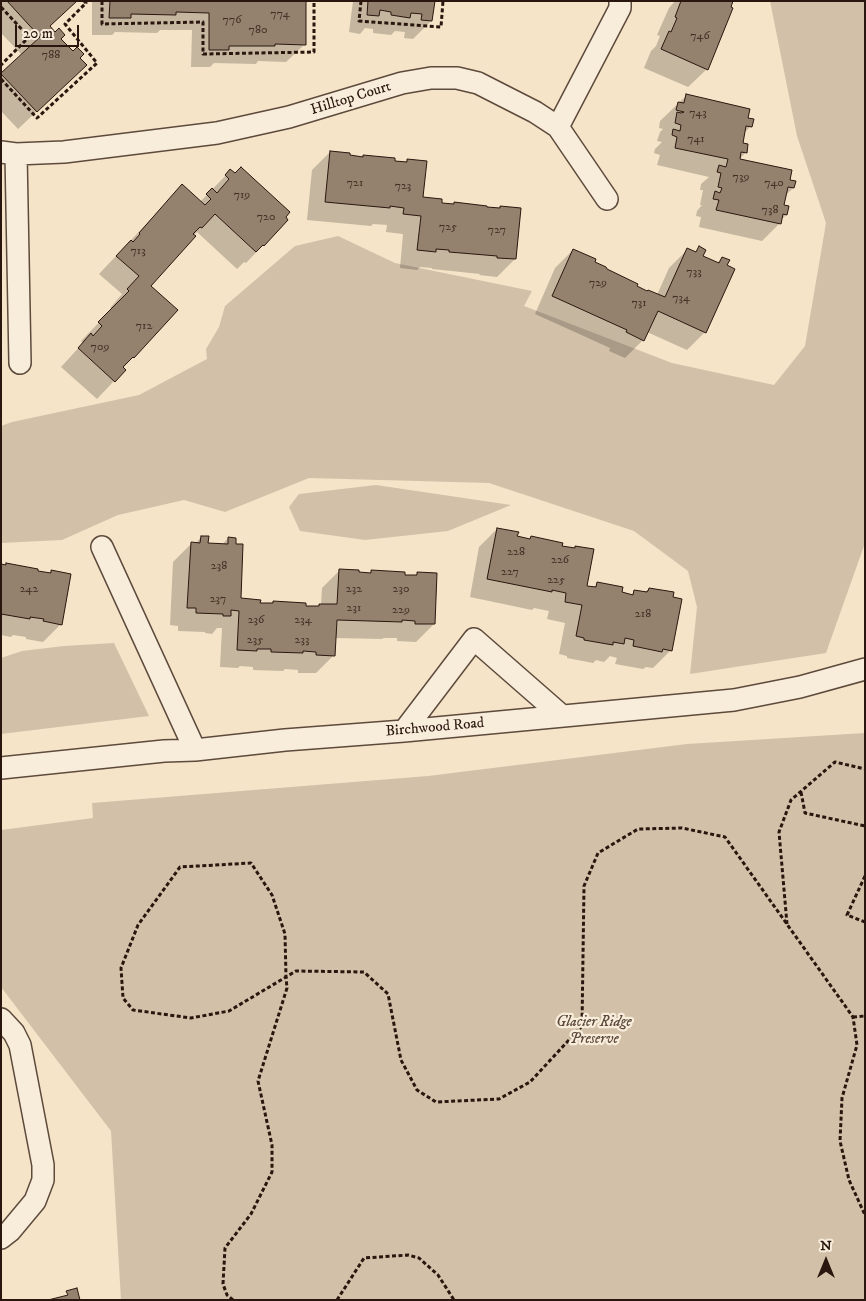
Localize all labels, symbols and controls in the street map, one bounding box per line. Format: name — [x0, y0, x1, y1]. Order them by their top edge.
house number: 774 — [270, 8, 290, 22]
house number: 776 — [223, 14, 241, 28]
scale bar — [18, 15, 81, 47]
text: 20 m — [23, 24, 53, 43]
house number: 780 — [249, 24, 267, 38]
house number: 746 — [690, 30, 710, 44]
house number: 788 — [42, 49, 60, 63]
street label: Hilltop Court — [309, 78, 393, 120]
house number: 743 — [689, 107, 707, 121]
house number: 741 — [687, 133, 705, 147]
house number: 739 — [733, 171, 749, 185]
house number: 721 — [347, 177, 363, 191]
house number: 740 — [764, 177, 784, 191]
house number: 723 — [395, 180, 411, 194]
house number: 719 — [234, 189, 250, 203]
house number: 738 — [762, 204, 778, 218]
house number: 720 — [257, 211, 275, 225]
house number: 725 — [439, 221, 457, 235]
house number: 727 — [488, 224, 506, 238]
house number: 713 — [130, 245, 146, 259]
house number: 733 — [686, 266, 702, 280]
house number: 729 — [589, 277, 607, 291]
house number: 734 — [672, 292, 690, 306]
house number: 731 — [631, 297, 647, 311]
house number: 712 — [136, 320, 152, 334]
house number: 709 — [91, 341, 109, 355]
house number: 228 — [507, 546, 525, 560]
house number: 226 — [551, 554, 569, 568]
house number: 238 — [211, 560, 227, 574]
house number: 227 — [501, 566, 519, 580]
house number: 225 — [547, 574, 565, 588]
house number: 242 — [20, 583, 38, 597]
house number: 232 — [346, 583, 362, 597]
house number: 230 — [393, 583, 409, 597]
house number: 237 — [210, 593, 226, 607]
house number: 231 — [347, 602, 361, 616]
house number: 229 — [392, 604, 410, 618]
house number: 218 — [635, 608, 651, 622]
house number: 236 — [248, 614, 264, 628]
house number: 234 — [294, 614, 312, 628]
house number: 235 — [247, 634, 263, 648]
house number: 233 — [295, 634, 309, 648]
street label: Birchwood Road — [385, 715, 485, 741]
park label: Glacier Ridge Preserve — [556, 1014, 632, 1049]
north arrow — [801, 1236, 851, 1286]
text: N — [820, 1237, 832, 1255]

